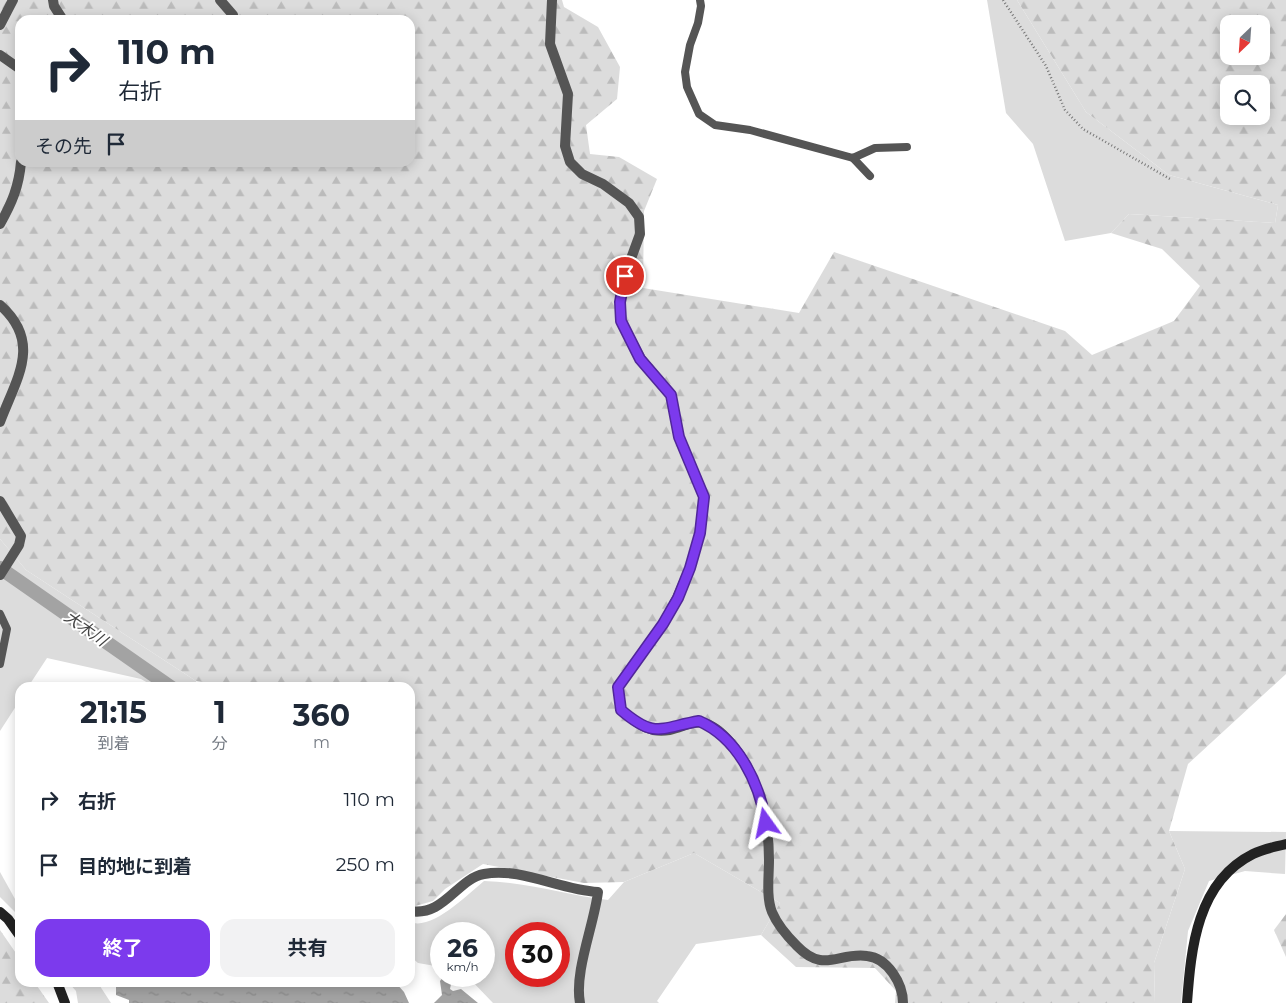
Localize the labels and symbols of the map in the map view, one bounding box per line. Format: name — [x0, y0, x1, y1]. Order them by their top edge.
north arrow — [1220, 15, 1270, 65]
pin — [604, 255, 646, 297]
water label: 大木川 — [61, 607, 112, 651]
position arrow — [739, 796, 791, 848]
speed limit sign: 30 — [505, 922, 570, 987]

